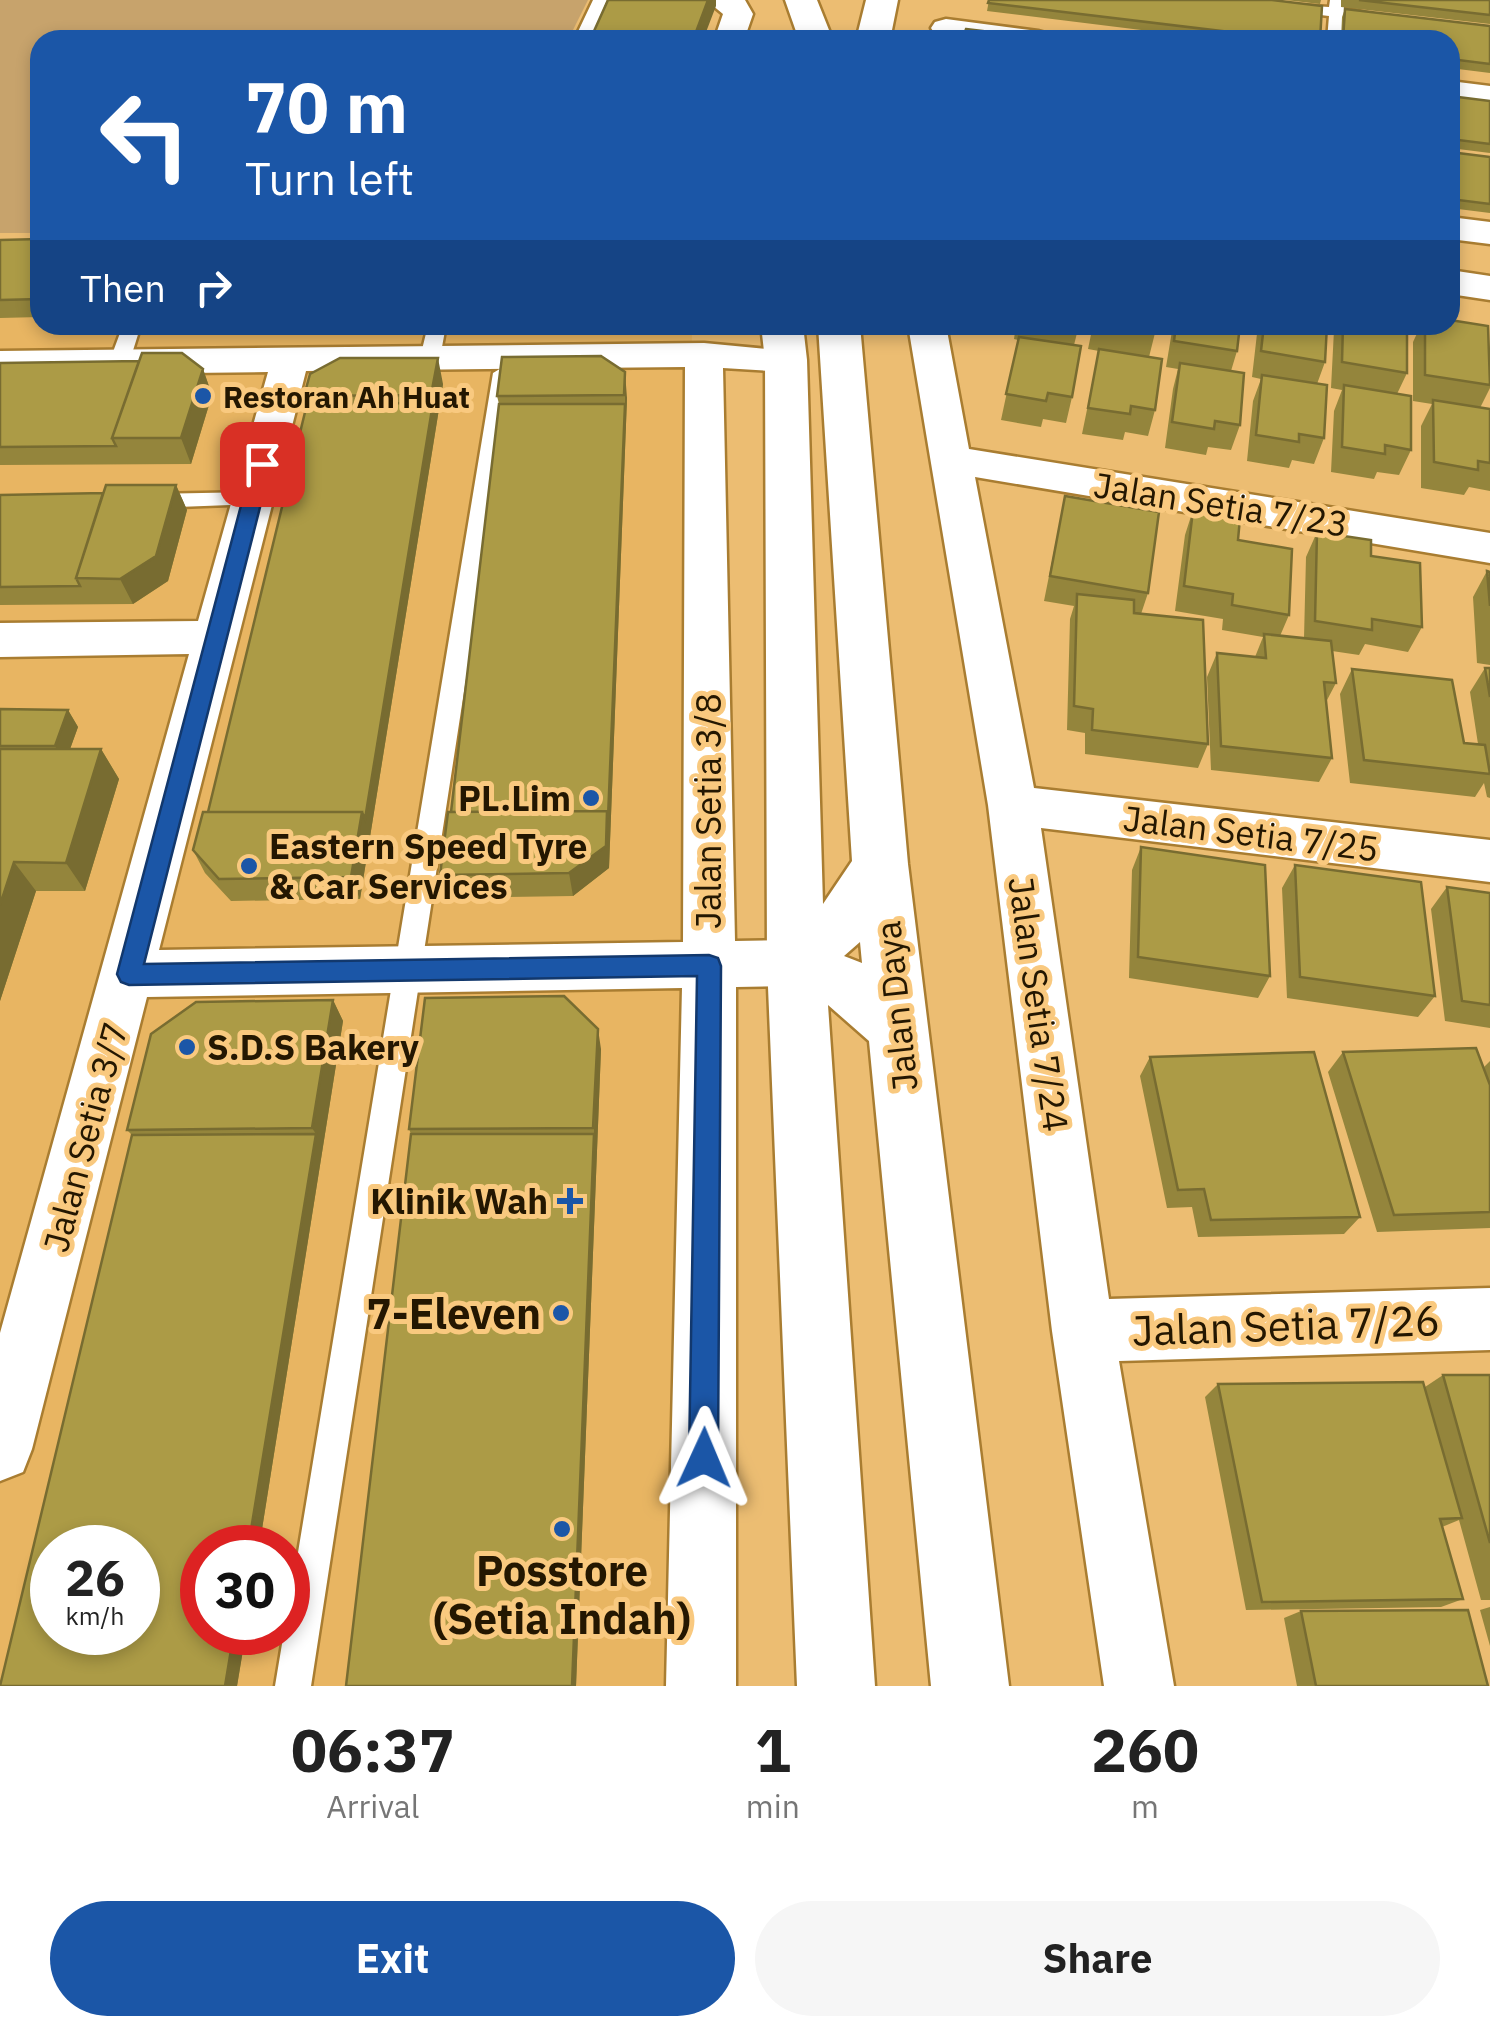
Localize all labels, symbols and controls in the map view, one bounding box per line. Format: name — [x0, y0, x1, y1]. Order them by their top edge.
text: 70 m — [245, 61, 408, 152]
icon: left — [80, 70, 210, 200]
text: Turn left — [245, 149, 414, 207]
icon: right — [186, 260, 241, 315]
text: Then — [80, 263, 166, 312]
place label: Restoran Ah Huat — [223, 377, 470, 416]
marker: Restoran Ah Huat — [192, 385, 214, 407]
pin — [220, 422, 305, 507]
icon: arrive — [235, 437, 290, 492]
street label: Jalan Setia 7/23 — [1091, 461, 1351, 547]
street label: Jalan Setia 3/8 — [685, 693, 731, 929]
place label: PL.Lim — [458, 775, 571, 821]
marker: PL.Lim — [580, 787, 602, 809]
street label: Jalan Setia 7/25 — [1121, 795, 1381, 871]
place label: Eastern Speed Tyre & Car Services — [269, 823, 587, 909]
marker: Eastern Speed Tyre & Car Services — [238, 855, 260, 877]
street label: Jalan Setia 7/24 — [998, 874, 1080, 1134]
street label: Jalan Daya — [864, 919, 928, 1093]
street label: Jalan Setia 3/7 — [32, 1017, 138, 1257]
place label: S.D.S Bakery — [207, 1024, 419, 1070]
marker: S.D.S Bakery — [176, 1036, 198, 1058]
place label: Klinik Wah — [370, 1178, 548, 1224]
marker: Klinik Wah — [557, 1188, 583, 1214]
place label: 7-Eleven — [367, 1286, 541, 1341]
street label: Jalan Setia 7/26 — [1131, 1292, 1441, 1358]
marker: 7-Eleven — [550, 1302, 572, 1324]
position arrow — [652, 1406, 756, 1510]
marker: Posstore (Setia Indah) — [551, 1518, 573, 1540]
speed limit sign: 30 — [180, 1525, 310, 1655]
place label: Posstore (Setia Indah) — [433, 1543, 691, 1646]
text: 26 — [65, 1545, 125, 1610]
text: km/h — [66, 1599, 124, 1632]
text: 06:37 — [291, 1710, 455, 1789]
text: 1 — [755, 1710, 791, 1789]
text: 260 — [1091, 1710, 1199, 1789]
text: Arrival — [326, 1785, 420, 1827]
text: min — [746, 1785, 800, 1827]
text: m — [1131, 1785, 1159, 1827]
button: Exit — [50, 1901, 735, 2016]
button: Share — [755, 1901, 1440, 2016]

